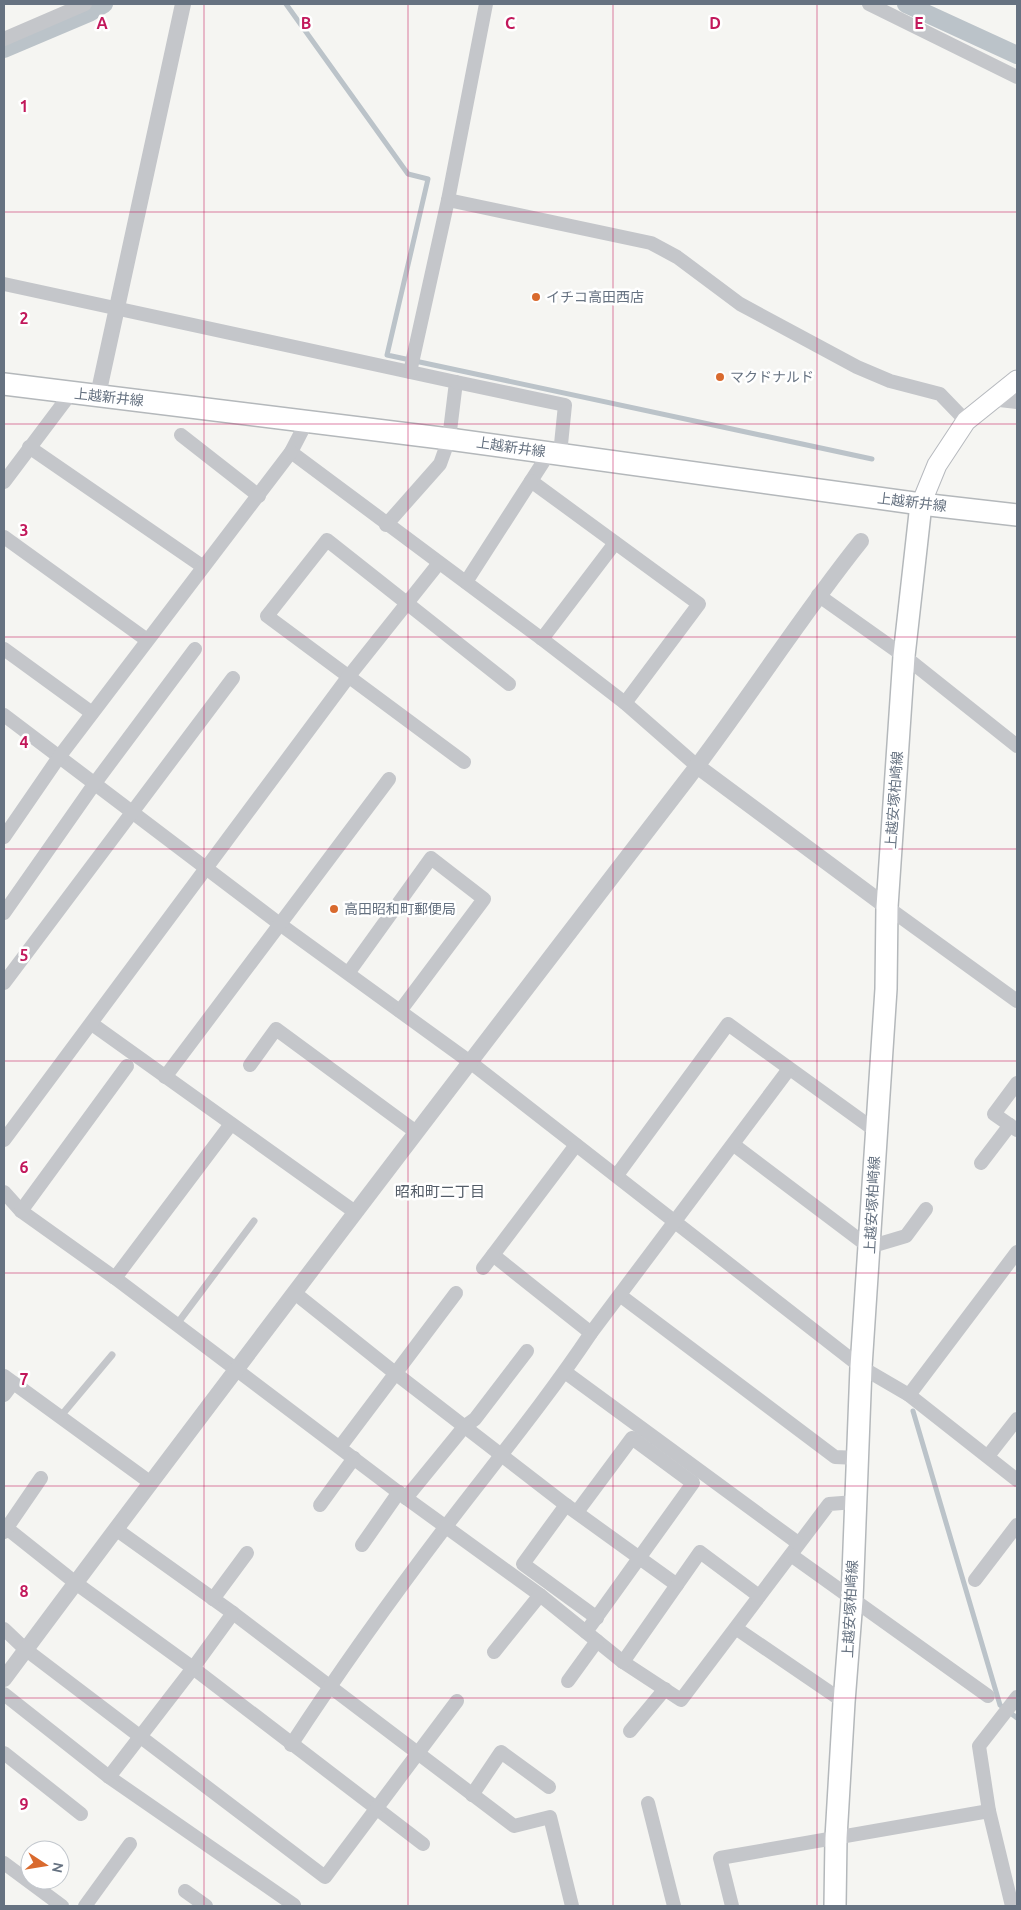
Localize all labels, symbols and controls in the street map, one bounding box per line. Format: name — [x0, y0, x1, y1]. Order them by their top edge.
text: A — [96, 14, 108, 32]
text: B — [301, 14, 311, 32]
text: C — [505, 14, 515, 32]
text: D — [709, 14, 721, 32]
text: E — [914, 14, 924, 32]
text: 1 — [19, 97, 29, 115]
place label: イチコ高田西店 — [546, 289, 644, 305]
marker: イチコ高田西店 — [530, 291, 542, 303]
text: 2 — [19, 309, 29, 327]
place label: マクドナルド — [730, 369, 814, 385]
marker: マクドナルド — [714, 371, 726, 383]
street label: 上越新井線 — [73, 385, 145, 409]
street label: 上越新井線 — [475, 434, 547, 460]
street label: 上越新井線 — [876, 490, 948, 514]
text: 3 — [19, 521, 29, 539]
text: 4 — [19, 733, 29, 751]
street label: 上越安塚柏崎線 — [883, 751, 905, 849]
place label: 高田昭和町郵便局 — [344, 901, 456, 917]
marker: 高田昭和町郵便局 — [328, 903, 340, 915]
text: 5 — [19, 946, 29, 964]
street label: 上越安塚柏崎線 — [861, 1156, 883, 1254]
text: 6 — [19, 1158, 29, 1176]
district label: 昭和町二丁目 — [395, 1183, 485, 1200]
text: 7 — [19, 1370, 29, 1388]
street label: 上越安塚柏崎線 — [839, 1560, 861, 1658]
text: 8 — [19, 1582, 29, 1600]
text: 9 — [19, 1795, 29, 1813]
north arrow — [20, 1840, 70, 1890]
text: N — [49, 1861, 67, 1874]

